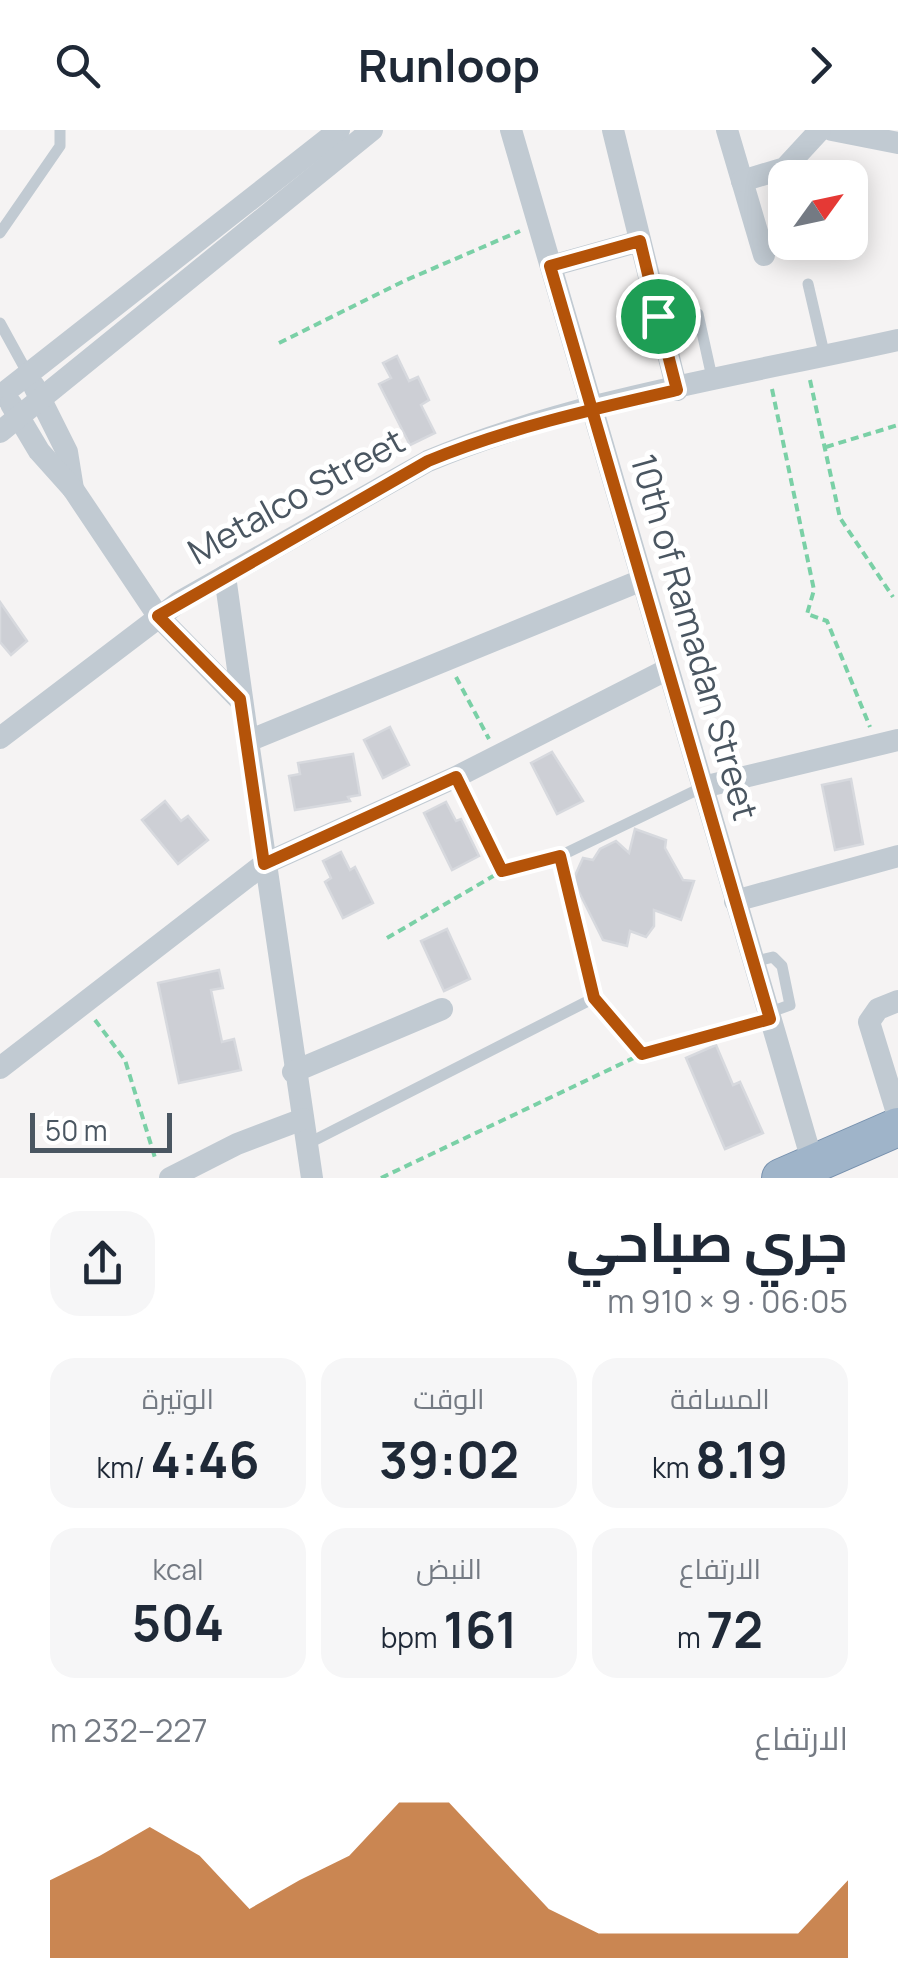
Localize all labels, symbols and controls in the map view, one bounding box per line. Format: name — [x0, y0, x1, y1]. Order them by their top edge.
text: Runloop — [358, 34, 540, 96]
icon: search — [50, 38, 105, 93]
icon: forward — [793, 38, 848, 93]
north arrow — [768, 160, 868, 260]
map controls — [768, 160, 868, 260]
pin — [616, 274, 701, 359]
icon: arrive — [631, 289, 686, 344]
street label: Metalco Street — [179, 417, 413, 575]
street label: 10th of Ramadan Street — [620, 449, 770, 825]
scale bar — [30, 1108, 172, 1153]
text: 50 m — [45, 1111, 108, 1149]
text: جري صباحي — [566, 1203, 848, 1279]
button: share — [50, 1211, 155, 1316]
text: 06:05 · 9 × 910 m — [607, 1279, 848, 1323]
text: الوتيرة — [142, 1379, 214, 1417]
text: الوقت — [413, 1379, 485, 1417]
text: المسافة — [670, 1379, 770, 1417]
text: 4:46 — [151, 1425, 260, 1493]
text: 39:02 — [379, 1425, 519, 1493]
text: 8.19 — [695, 1425, 788, 1493]
text: /km — [96, 1448, 151, 1486]
text: km — [652, 1448, 695, 1486]
text: النبض — [416, 1549, 482, 1587]
text: الارتفاع — [679, 1549, 761, 1587]
text: kcal — [152, 1550, 204, 1588]
text: 504 — [132, 1588, 224, 1656]
text: 161 — [443, 1595, 517, 1663]
text: 72 — [706, 1595, 763, 1663]
text: bpm — [381, 1618, 443, 1656]
text: m — [677, 1618, 706, 1656]
text: 227–232 m — [50, 1708, 208, 1752]
text: الارتفاع — [754, 1716, 848, 1760]

